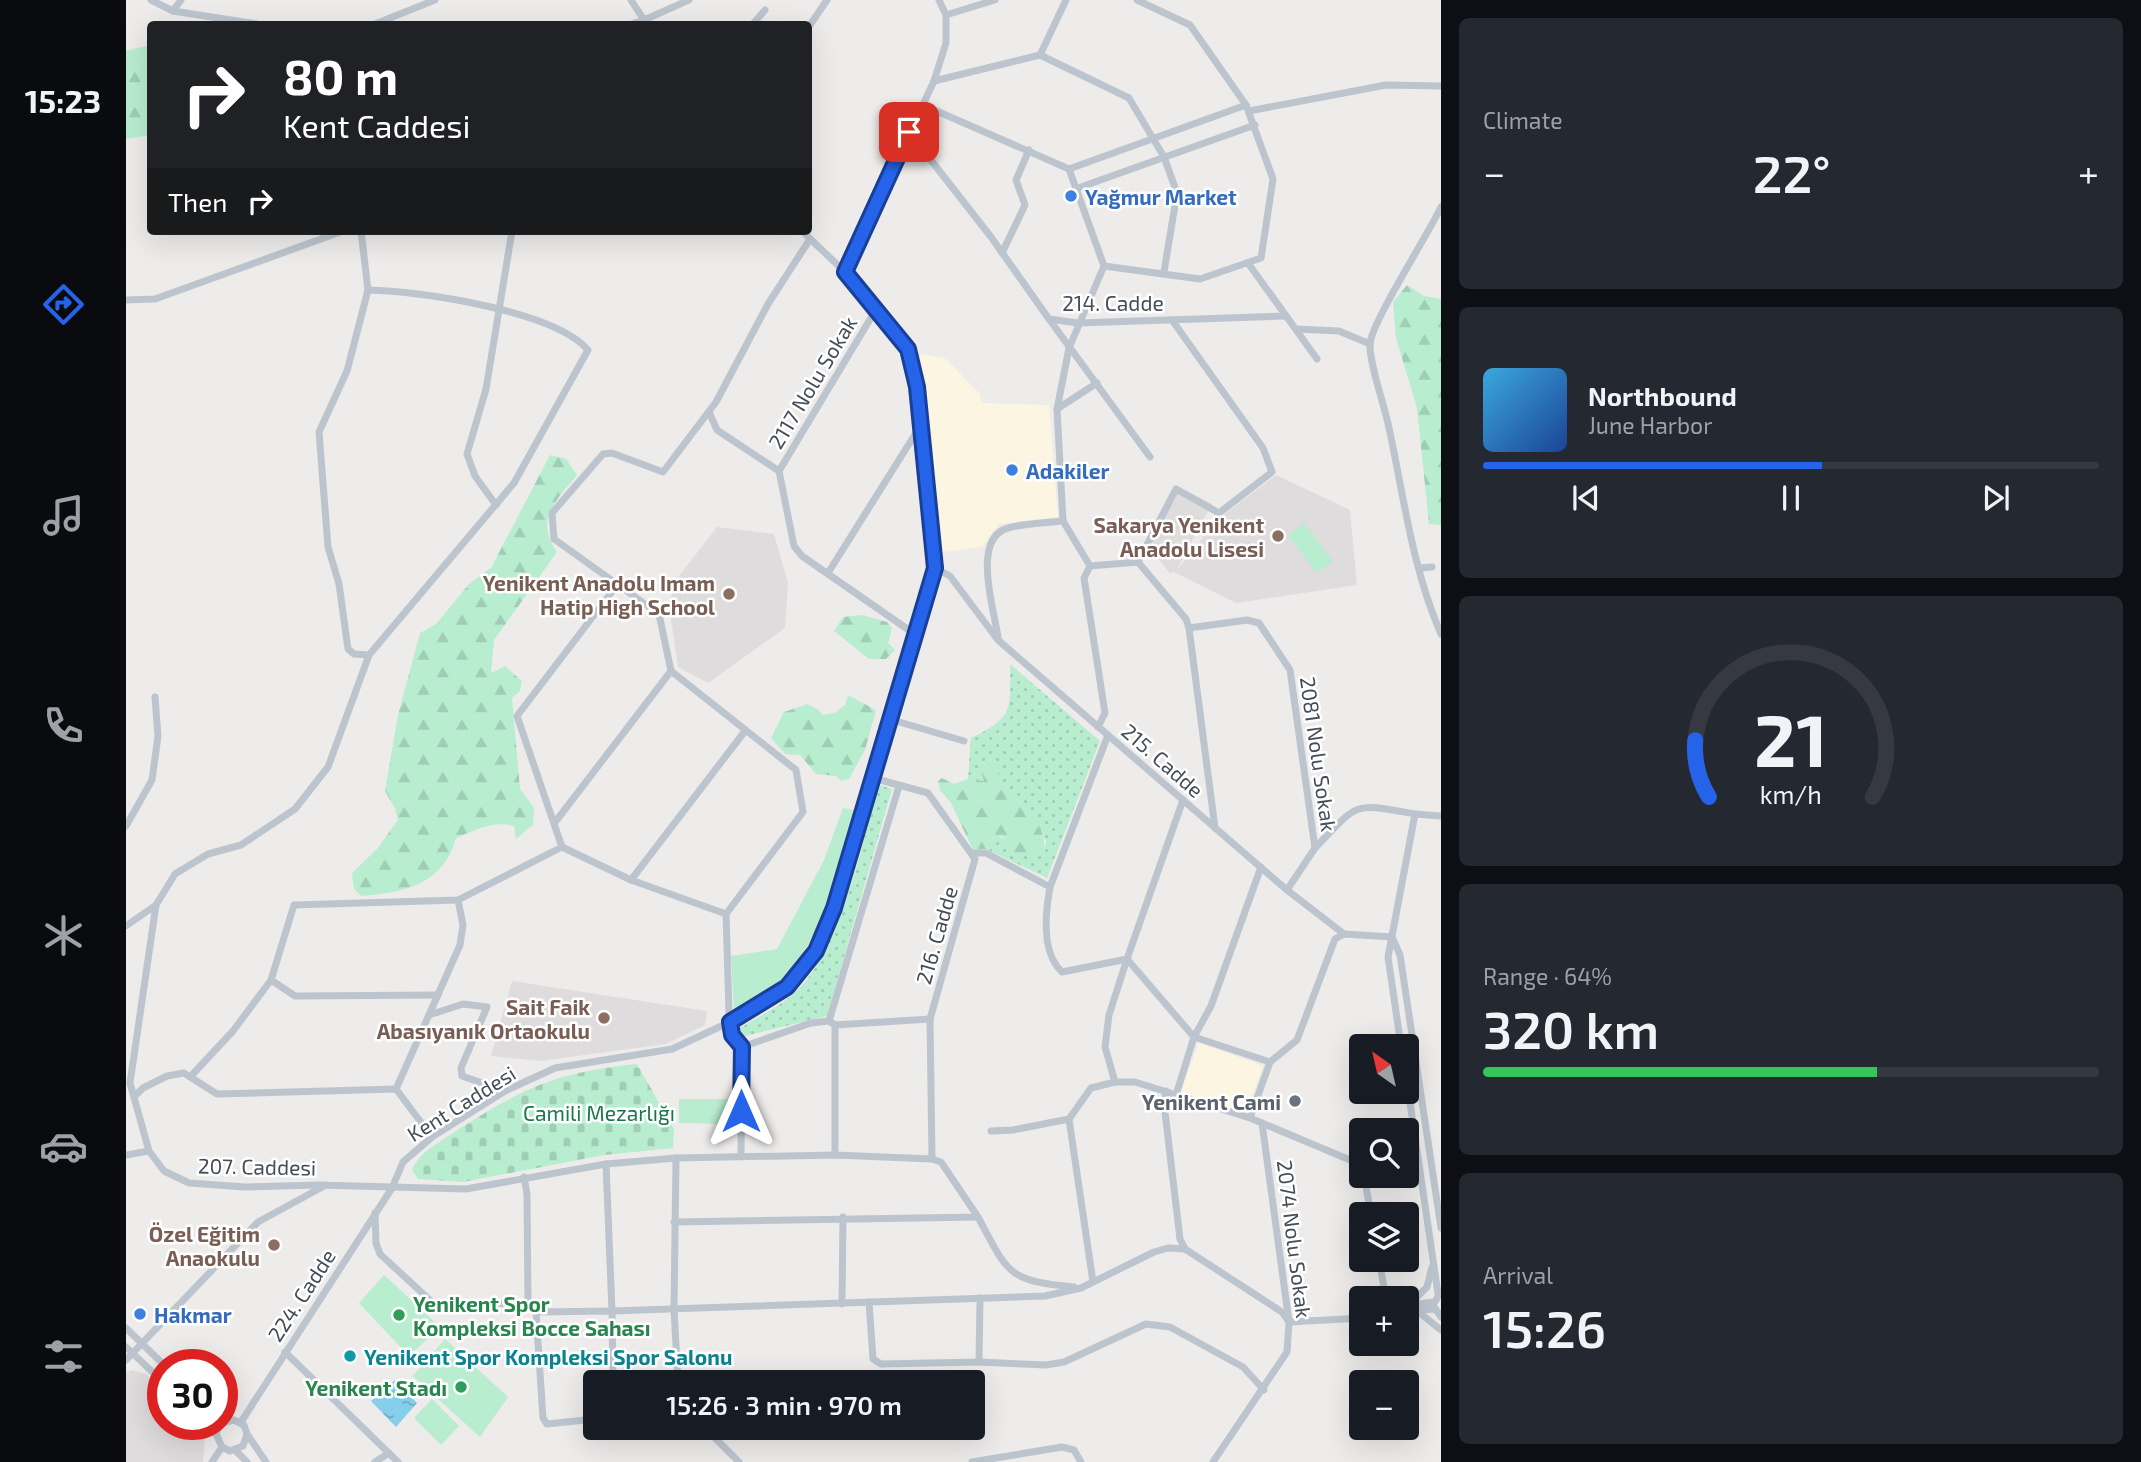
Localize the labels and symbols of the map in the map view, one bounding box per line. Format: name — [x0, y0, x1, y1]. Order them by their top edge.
pin — [879, 102, 939, 162]
place label: Yağmur Market — [1085, 184, 1237, 209]
marker: Yağmur Market — [1063, 188, 1079, 204]
street label: 214. Cadde — [1062, 290, 1164, 315]
street label: 2117 Nolu Sokak — [763, 311, 862, 453]
place label: Adakiler — [1026, 458, 1109, 483]
marker: Adakiler — [1004, 462, 1020, 478]
place label: Sakarya Yenikent Anadolu Lisesi — [1093, 512, 1264, 561]
marker: Sakarya Yenikent Anadolu Lisesi — [1270, 528, 1286, 544]
place label: Yenikent Anadolu Imam Hatip High School — [483, 570, 715, 619]
marker: Yenikent Anadolu Imam Hatip High School — [721, 586, 737, 602]
street label: 2081 Nolu Sokak — [1296, 675, 1342, 834]
street label: 215. Cadde — [1117, 718, 1209, 802]
street label: 216. Cadde — [910, 883, 962, 987]
place label: Sait Faik Abasıyanık Ortaokulu — [377, 994, 590, 1044]
marker: Sait Faik Abasıyanık Ortaokulu — [596, 1010, 612, 1026]
north arrow — [1349, 1034, 1419, 1104]
street label: Kent Caddesi — [402, 1060, 520, 1146]
position arrow — [704, 1074, 778, 1148]
place label: Yenikent Cami — [1142, 1089, 1281, 1114]
marker: Yenikent Cami — [1287, 1093, 1303, 1109]
park label: Camili Mezarlığı — [523, 1100, 675, 1125]
street label: 207. Caddesi — [198, 1152, 316, 1180]
street label: 2074 Nolu Sokak — [1273, 1159, 1317, 1320]
place label: Özel Eğitim Anaokulu — [149, 1221, 260, 1270]
marker: Özel Eğitim Anaokulu — [266, 1237, 282, 1253]
street label: 224. Cadde — [262, 1244, 340, 1346]
place label: Yenikent Spor Kompleksi Bocce Sahası — [413, 1291, 651, 1340]
place label: Hakmar — [154, 1302, 232, 1327]
marker: Hakmar — [132, 1306, 148, 1322]
marker: Yenikent Spor Kompleksi Bocce Sahası — [391, 1307, 407, 1323]
place label: Yenikent Spor Kompleksi Spor Salonu — [364, 1344, 732, 1369]
marker: Yenikent Spor Kompleksi Spor Salonu — [342, 1348, 358, 1364]
speed limit sign: 30 — [147, 1349, 238, 1440]
place label: Yenikent Stadı — [305, 1375, 447, 1400]
marker: Yenikent Stadı — [453, 1379, 469, 1395]

